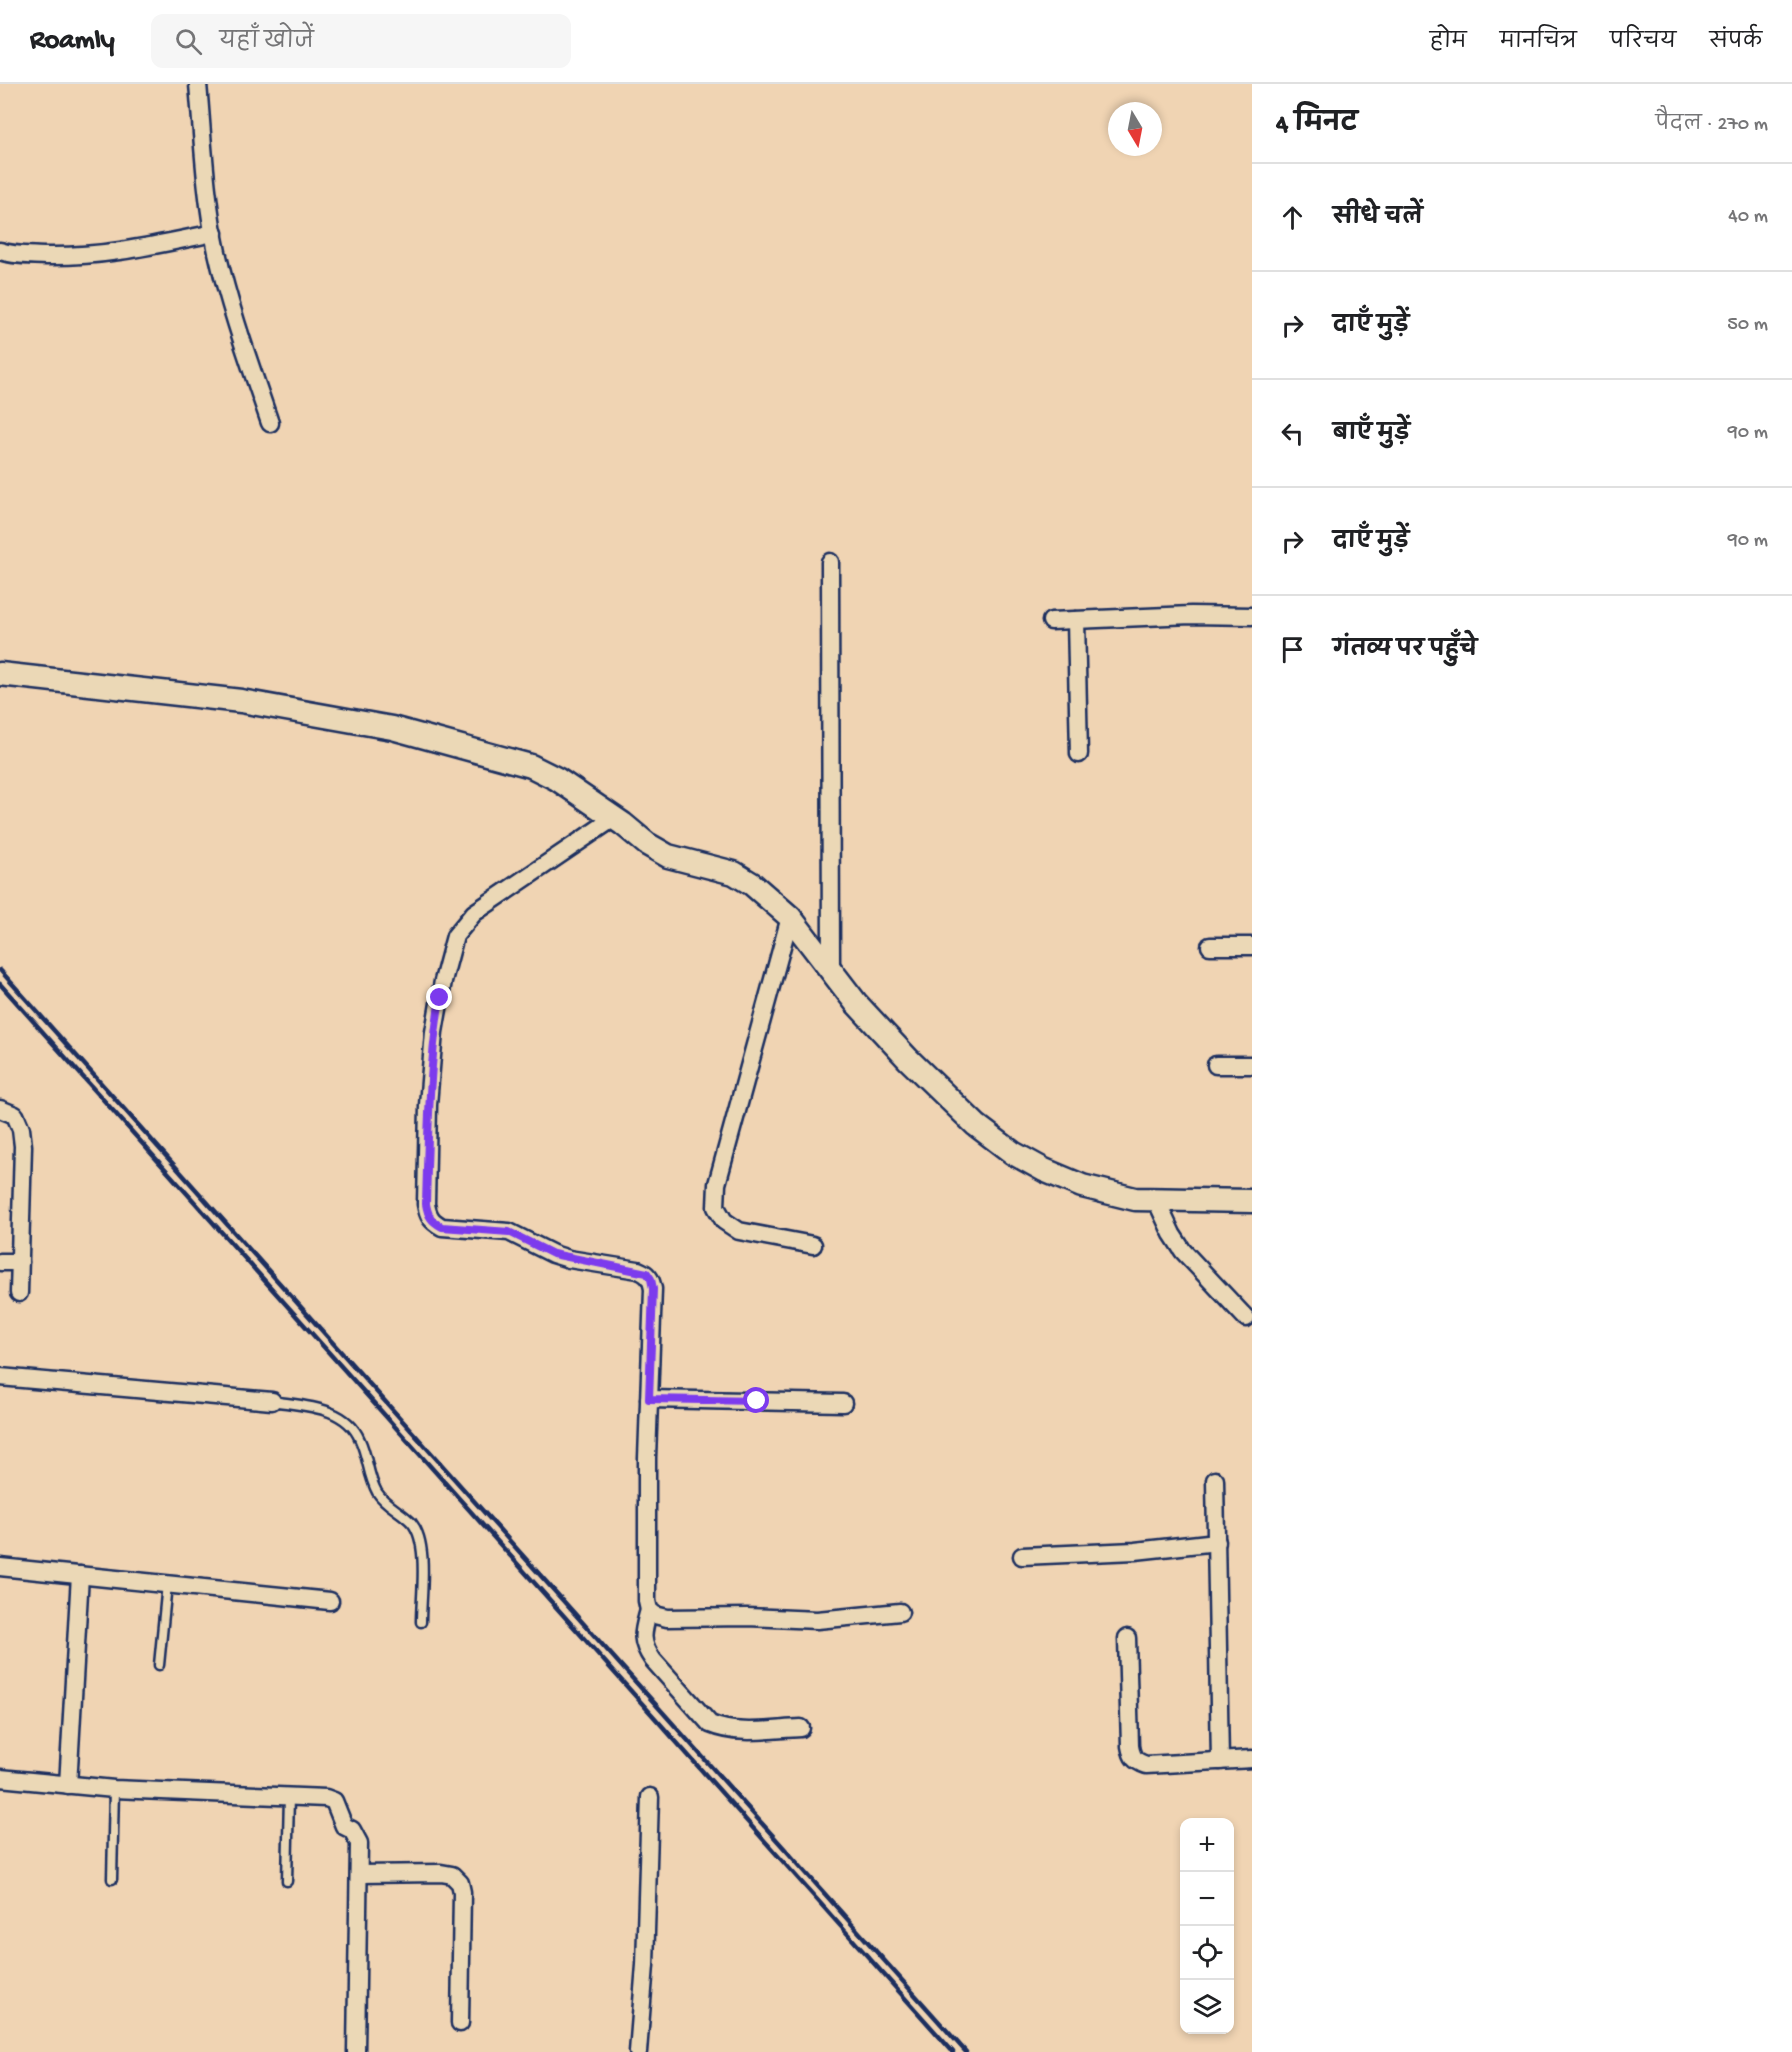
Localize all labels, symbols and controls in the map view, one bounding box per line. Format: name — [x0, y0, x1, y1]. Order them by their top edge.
search box — [151, 14, 571, 68]
text: Roamly — [30, 25, 115, 58]
icon: search — [172, 25, 205, 58]
text: यहाँ खोजें — [220, 30, 314, 56]
text: होम — [1430, 31, 1467, 56]
text: मानचित्र — [1500, 31, 1577, 56]
text: परिचय — [1610, 31, 1676, 56]
text: संपर्क — [1709, 31, 1762, 56]
north arrow — [1108, 102, 1162, 156]
text: 4 मिनट — [1276, 110, 1358, 141]
text: पैदल · 270 m — [1655, 114, 1768, 137]
icon: ahead — [1276, 201, 1309, 234]
text: सीधे चलें — [1333, 206, 1423, 232]
text: 40 m — [1728, 206, 1768, 229]
icon: right — [1276, 309, 1309, 342]
text: दाएँ मुड़ें — [1333, 314, 1409, 340]
text: 50 m — [1727, 314, 1768, 337]
icon: left — [1276, 417, 1309, 450]
text: बाएँ मुड़ें — [1333, 422, 1410, 448]
text: 90 m — [1728, 422, 1768, 445]
icon: right — [1276, 525, 1309, 558]
text: दाएँ मुड़ें — [1333, 530, 1409, 556]
text: 90 m — [1728, 530, 1768, 553]
icon: arrive — [1276, 633, 1309, 666]
text: गंतव्य पर पहुँचे — [1333, 638, 1477, 664]
route end — [426, 984, 452, 1010]
route start — [743, 1387, 769, 1413]
map controls — [1180, 1818, 1234, 2034]
button: + — [1180, 1818, 1234, 1872]
button: − — [1180, 1872, 1234, 1926]
button: locate — [1180, 1926, 1234, 1980]
button: layers — [1180, 1980, 1234, 2034]

